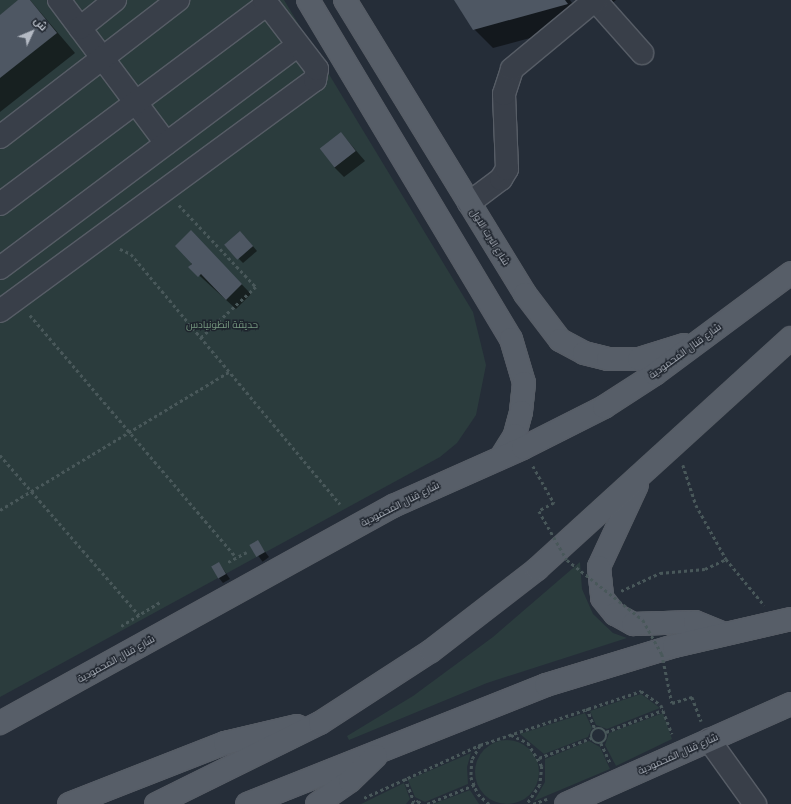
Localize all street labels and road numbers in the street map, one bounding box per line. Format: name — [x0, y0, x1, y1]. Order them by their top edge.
street label: شارع البرت الاول — [468, 206, 512, 268]
street label: شارع قنال المحمودية — [646, 321, 724, 381]
street label: شارع قنال المحمودية — [359, 479, 441, 529]
street label: شارع قنال المحمودية — [75, 633, 157, 685]
street label: شارع قنال المحمودية — [636, 731, 720, 777]

